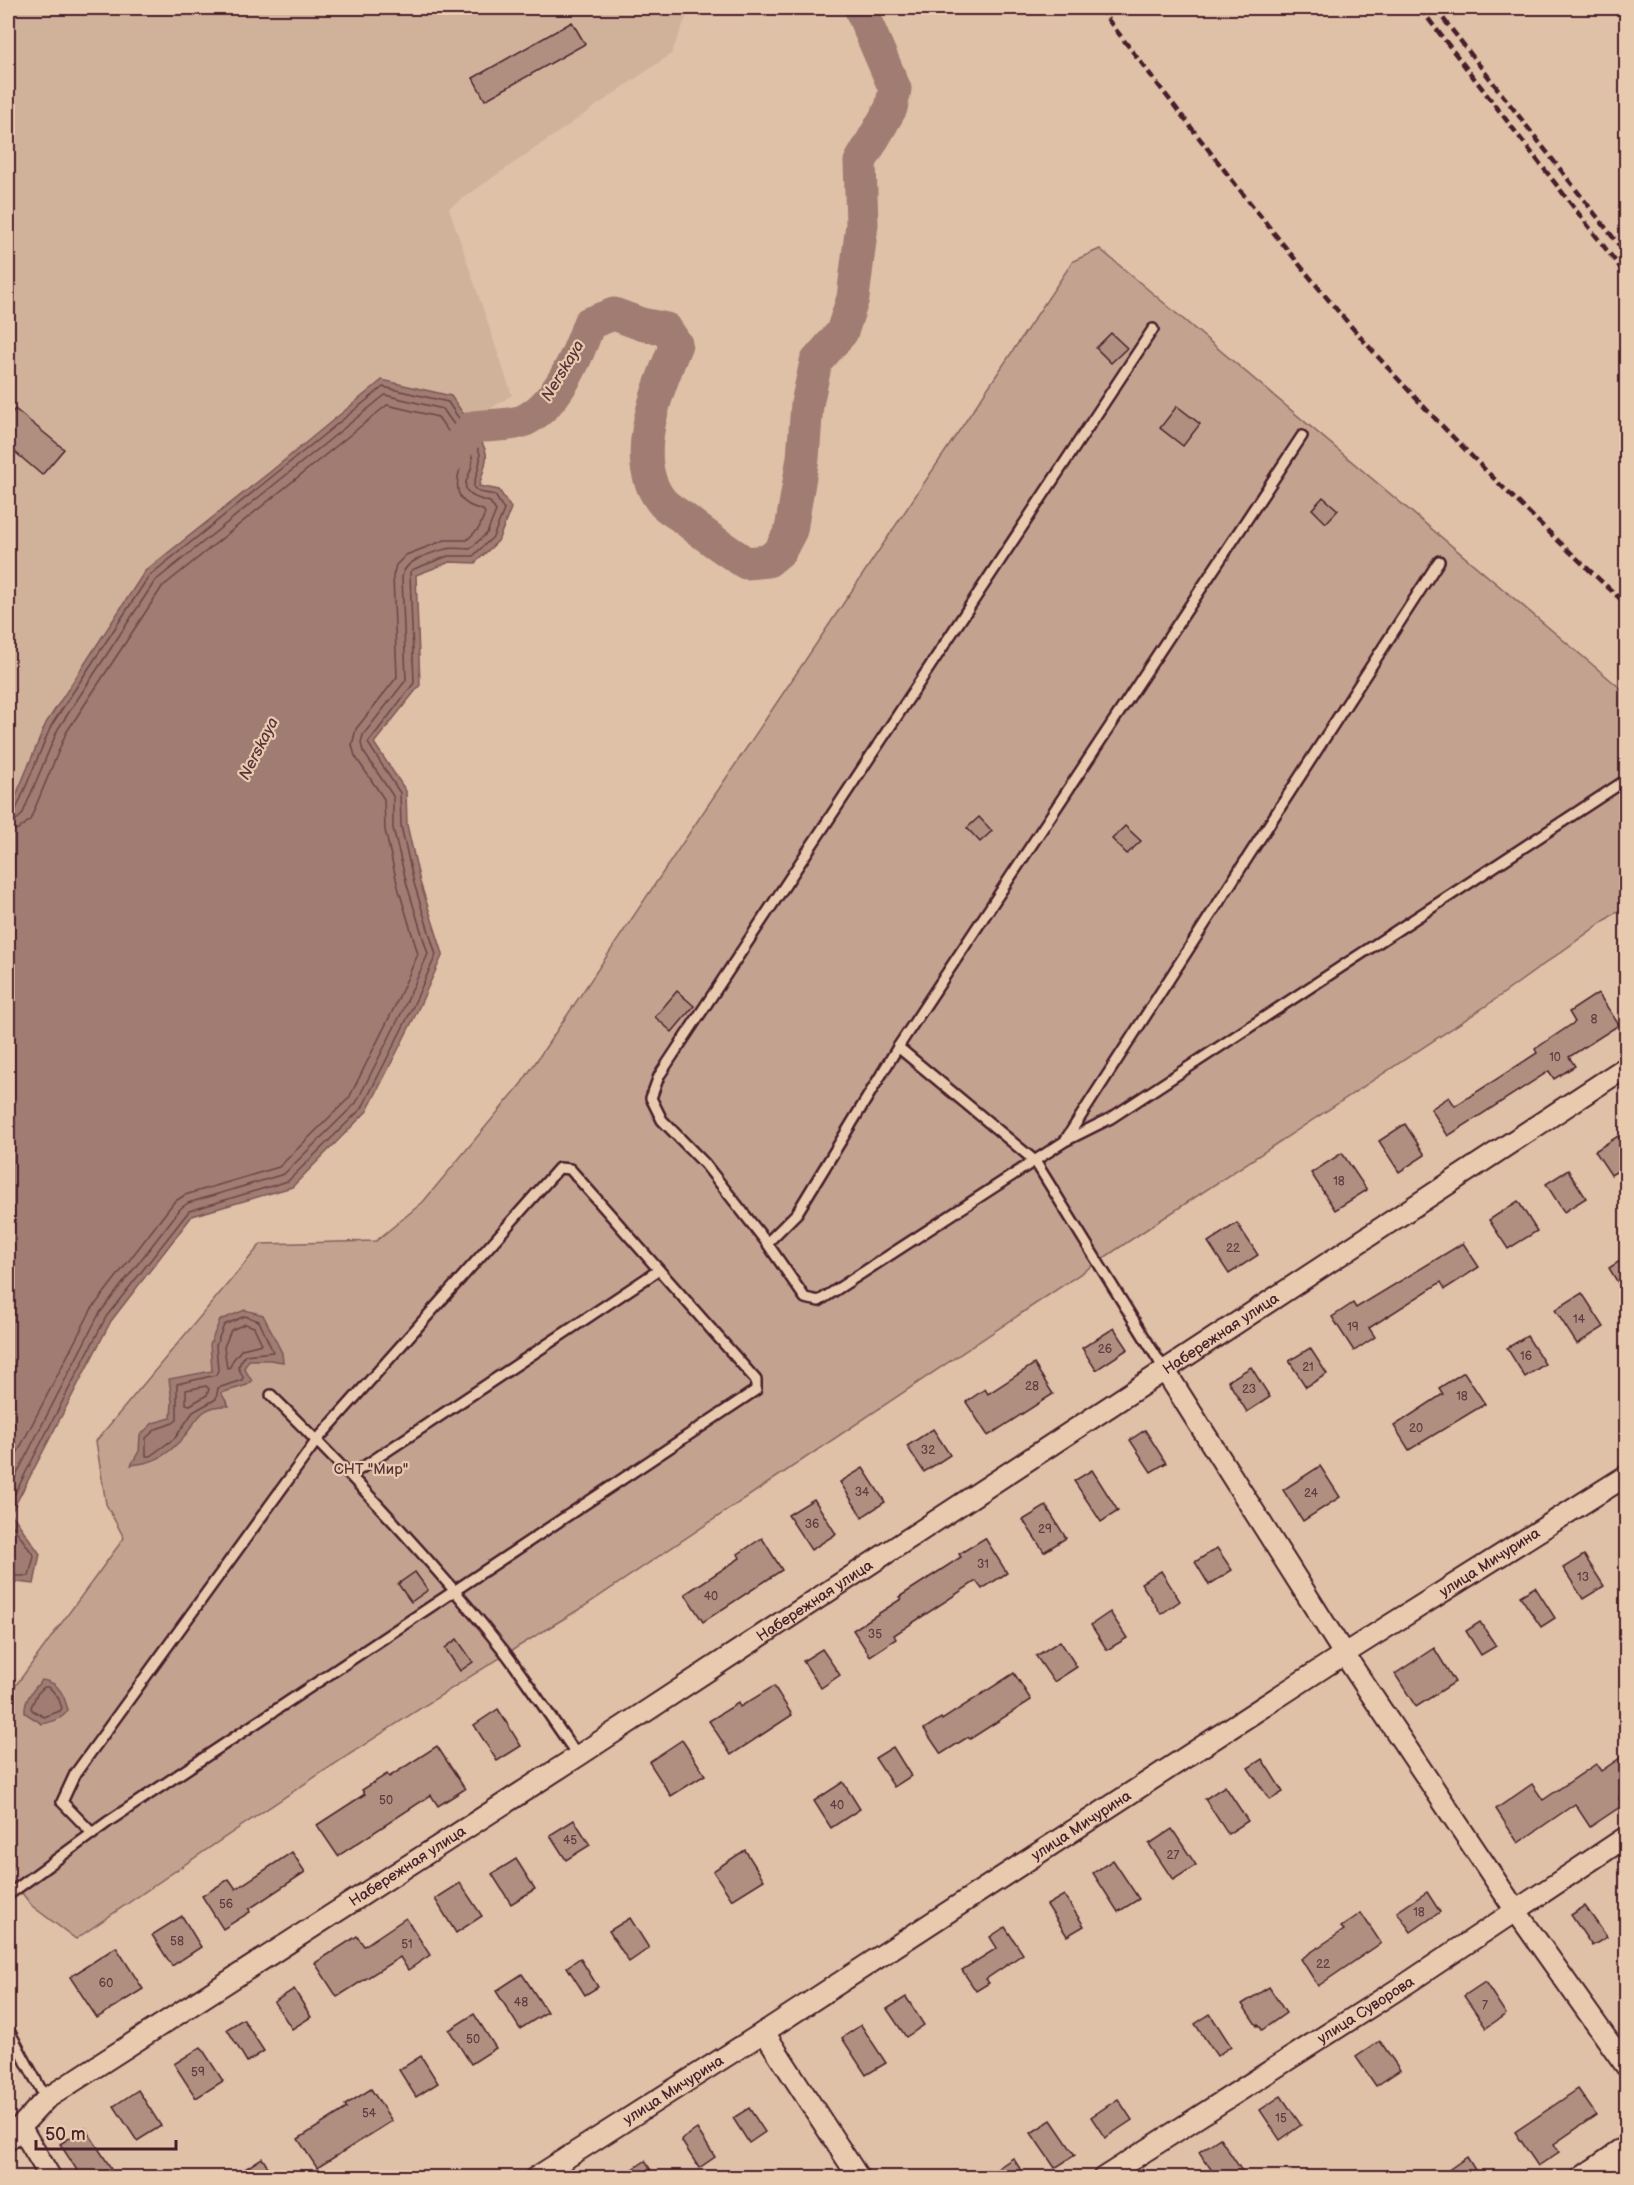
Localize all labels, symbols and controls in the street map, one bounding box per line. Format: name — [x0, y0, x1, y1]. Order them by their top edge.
water label: Nerskaya — [537, 337, 589, 405]
water label: Nerskaya — [235, 715, 283, 783]
house number: 8 — [1591, 1012, 1598, 1027]
house number: 10 — [1549, 1050, 1561, 1065]
house number: 18 — [1333, 1174, 1345, 1189]
house number: 22 — [1226, 1241, 1240, 1256]
street label: Набережная улица — [1159, 1288, 1282, 1379]
house number: 14 — [1573, 1312, 1586, 1327]
house number: 19 — [1347, 1320, 1359, 1335]
house number: 26 — [1098, 1342, 1112, 1357]
house number: 16 — [1520, 1349, 1532, 1364]
house number: 21 — [1302, 1360, 1314, 1375]
house number: 28 — [1025, 1379, 1039, 1394]
house number: 23 — [1242, 1382, 1256, 1397]
house number: 18 — [1456, 1389, 1468, 1404]
house number: 20 — [1409, 1421, 1423, 1436]
house number: 32 — [921, 1443, 935, 1458]
park label: СНТ "Мир" — [334, 1460, 408, 1479]
house number: 34 — [855, 1485, 870, 1500]
house number: 24 — [1304, 1486, 1319, 1501]
house number: 36 — [805, 1517, 819, 1532]
house number: 29 — [1038, 1522, 1052, 1537]
street label: улица Мичурина — [1436, 1523, 1544, 1601]
street label: Набережная улица — [753, 1555, 876, 1646]
house number: 31 — [977, 1557, 989, 1572]
house number: 13 — [1577, 1570, 1589, 1585]
house number: 40 — [704, 1589, 718, 1604]
house number: 35 — [868, 1627, 882, 1642]
street label: улица Мичурина — [1027, 1786, 1135, 1865]
house number: 50 — [379, 1793, 393, 1808]
house number: 40 — [830, 1798, 844, 1813]
street label: Набережная улица — [346, 1821, 470, 1911]
house number: 45 — [563, 1833, 577, 1848]
house number: 27 — [1167, 1848, 1180, 1863]
house number: 56 — [219, 1897, 233, 1912]
house number: 18 — [1413, 1905, 1425, 1920]
house number: 58 — [170, 1934, 184, 1949]
house number: 51 — [401, 1937, 413, 1952]
house number: 22 — [1316, 1957, 1330, 1972]
street label: улица Суворова — [1314, 1972, 1418, 2048]
house number: 60 — [99, 1976, 113, 1991]
house number: 48 — [514, 1995, 528, 2010]
house number: 7 — [1482, 1998, 1488, 2013]
house number: 50 — [466, 2032, 480, 2047]
street label: улица Мичурина — [620, 2051, 727, 2129]
house number: 59 — [191, 2065, 205, 2080]
house number: 54 — [362, 2106, 377, 2121]
house number: 15 — [1275, 2111, 1287, 2126]
scale bar — [36, 2113, 176, 2151]
text: 50 m — [45, 2124, 86, 2145]

